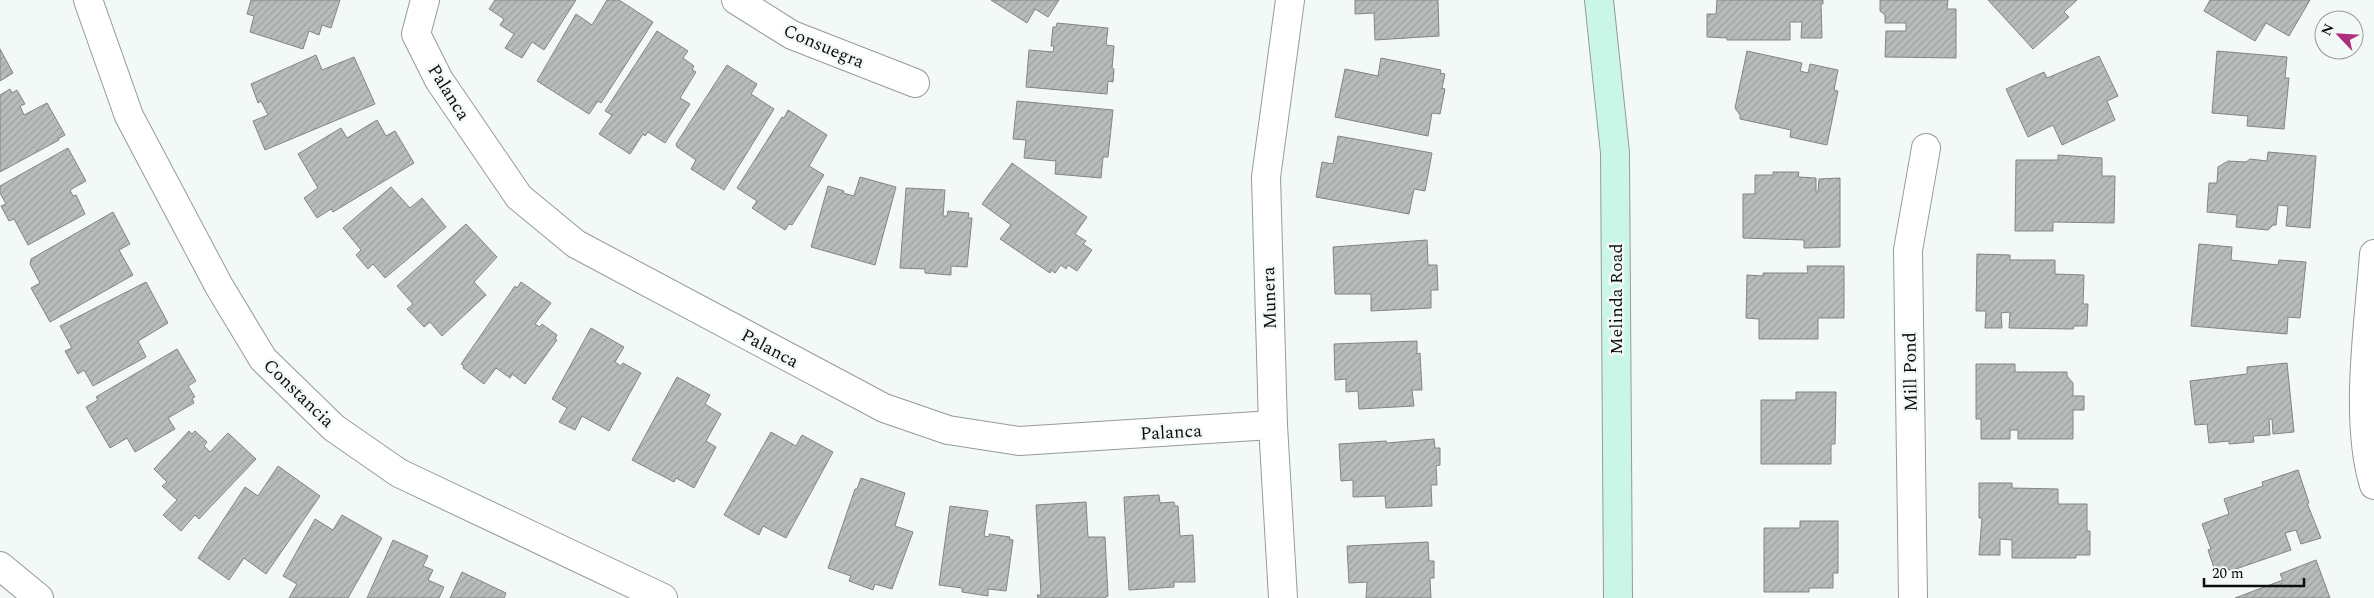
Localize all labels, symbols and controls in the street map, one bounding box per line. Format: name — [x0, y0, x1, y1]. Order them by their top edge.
north arrow — [2314, 10, 2364, 60]
street label: Consuegra — [779, 17, 869, 76]
text: N — [2316, 20, 2340, 39]
street label: Palanca — [421, 59, 477, 126]
street label: Melinda Road — [1603, 243, 1630, 355]
street label: Munera — [1255, 266, 1284, 330]
street label: Palanca — [736, 322, 804, 375]
street label: Mill Pond — [1896, 332, 1925, 412]
street label: Constancia — [257, 353, 340, 434]
street label: Palanca — [1139, 417, 1203, 448]
scale bar — [2204, 556, 2304, 588]
text: 20 m — [2212, 562, 2244, 585]

